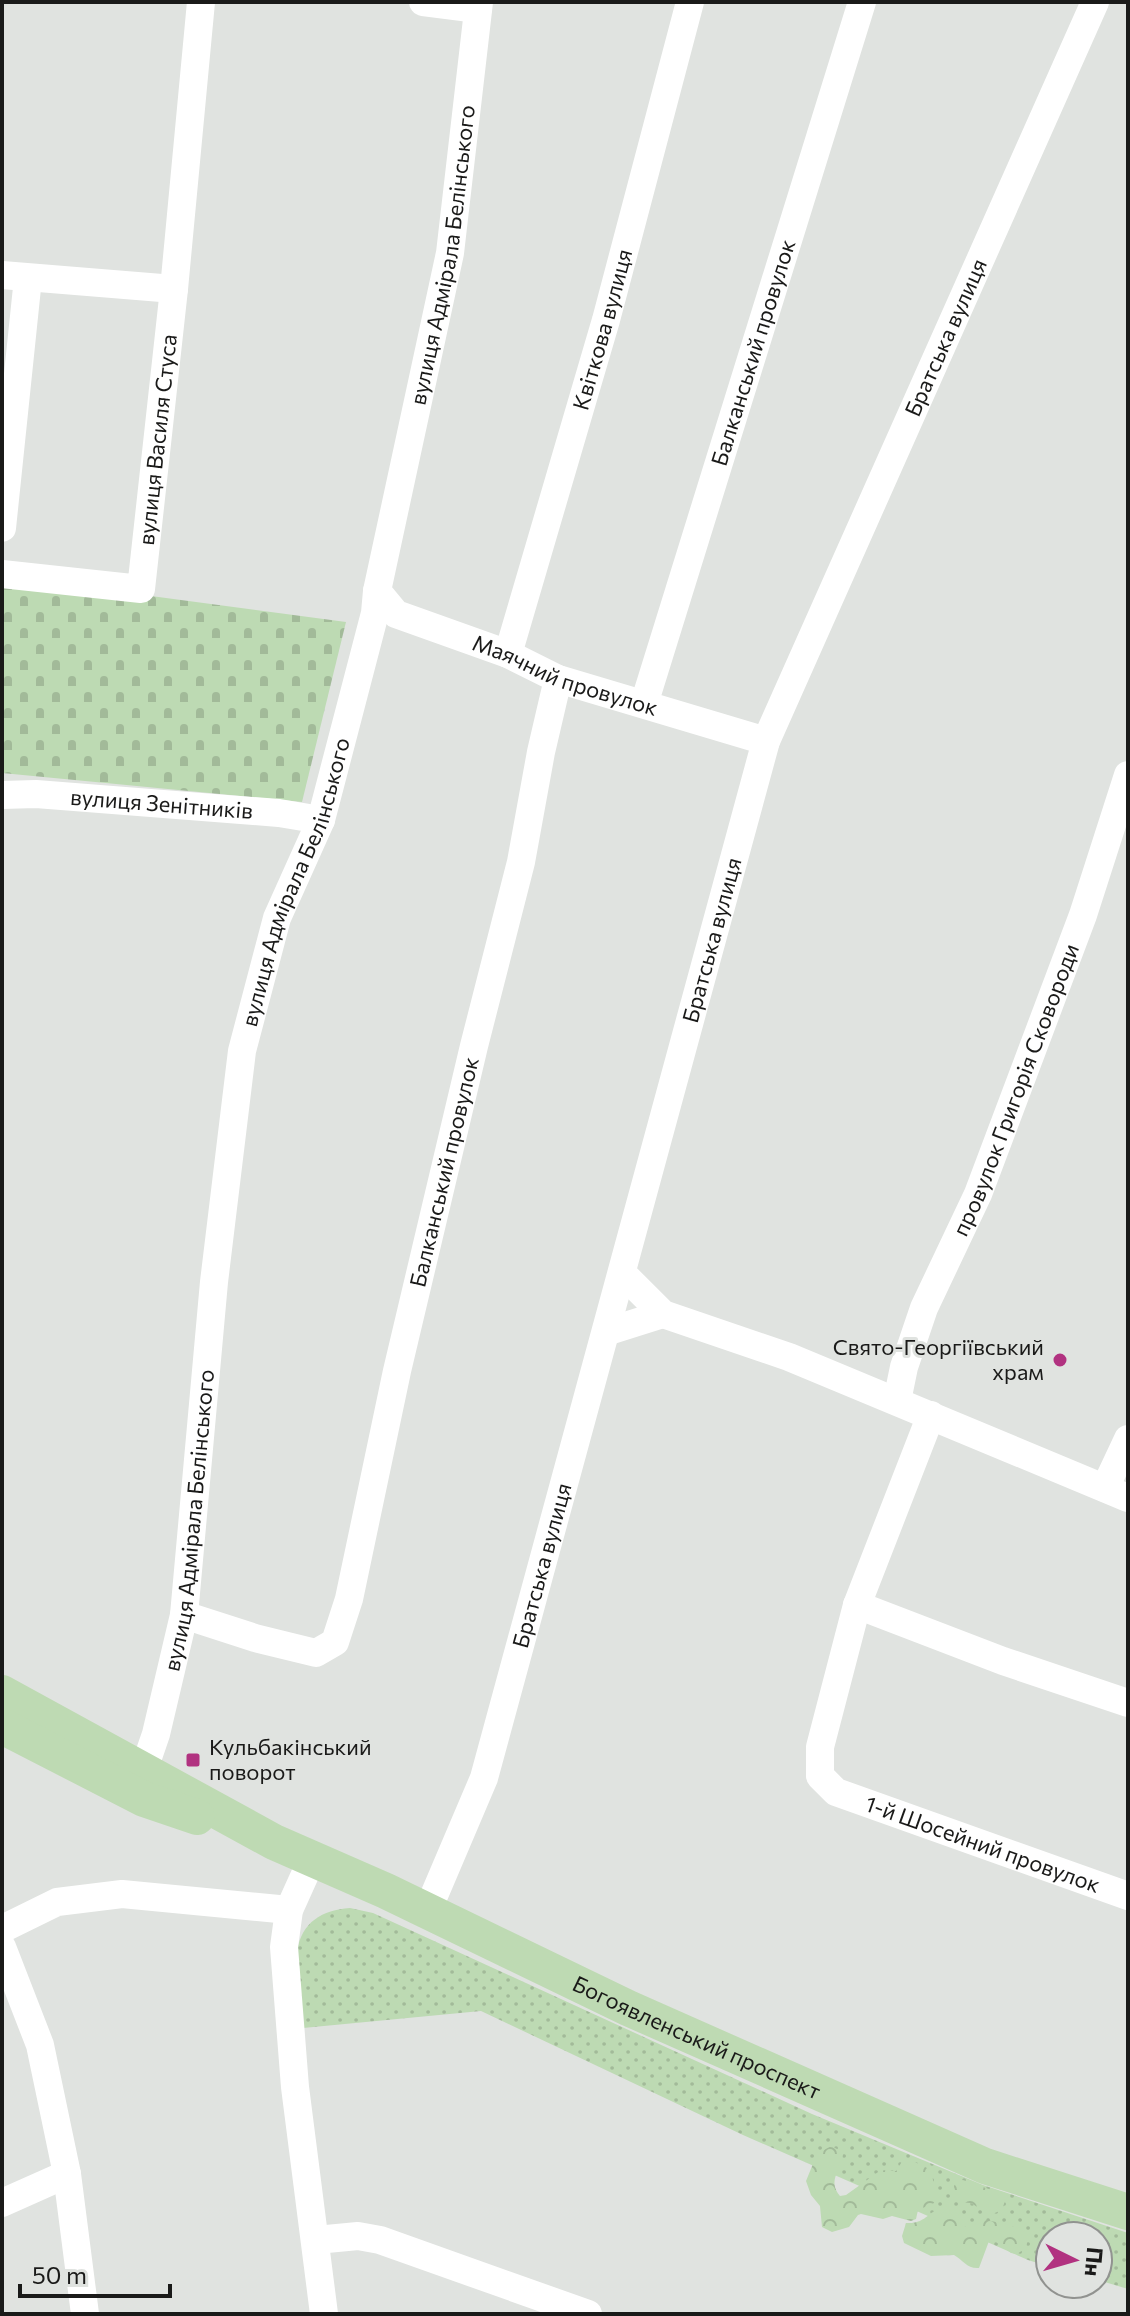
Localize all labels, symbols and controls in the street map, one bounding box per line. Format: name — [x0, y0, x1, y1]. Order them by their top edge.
street label: вулиця Адмірала Белінського — [404, 104, 480, 407]
street label: Балканський провулок — [705, 236, 801, 469]
street label: Квіткова вулиця — [566, 246, 637, 413]
street label: Братська вулиця — [898, 254, 992, 420]
street label: вулиця Василя Стуса — [132, 333, 182, 547]
street label: Маячний провулок — [469, 628, 661, 721]
street label: вулиця Адмірала Белінського — [235, 735, 355, 1029]
street label: вулиця Зенітників — [69, 783, 254, 824]
street label: Братська вулиця — [676, 854, 747, 1025]
street label: провулок Григорія Сковороди — [946, 940, 1084, 1240]
street label: Балканський провулок — [403, 1054, 484, 1290]
place label: Свято-Георгіївський храм — [833, 1333, 1044, 1385]
marker: Свято-Георгіївський храм — [1051, 1351, 1069, 1369]
street label: вулиця Адмірала Белінського — [157, 1368, 219, 1674]
street label: Братська вулиця — [506, 1480, 577, 1651]
place label: Кульбакінський поворот — [209, 1733, 372, 1785]
marker: Кульбакінський поворот — [184, 1751, 202, 1769]
street label: 1-й Шосейний провулок — [862, 1790, 1104, 1898]
street label: Богоявленський проспект — [569, 1969, 825, 2105]
north arrow — [1034, 2220, 1114, 2300]
text: Пн — [1080, 2246, 1109, 2277]
scale bar — [20, 2248, 170, 2298]
text: 50 m — [32, 2260, 87, 2289]

